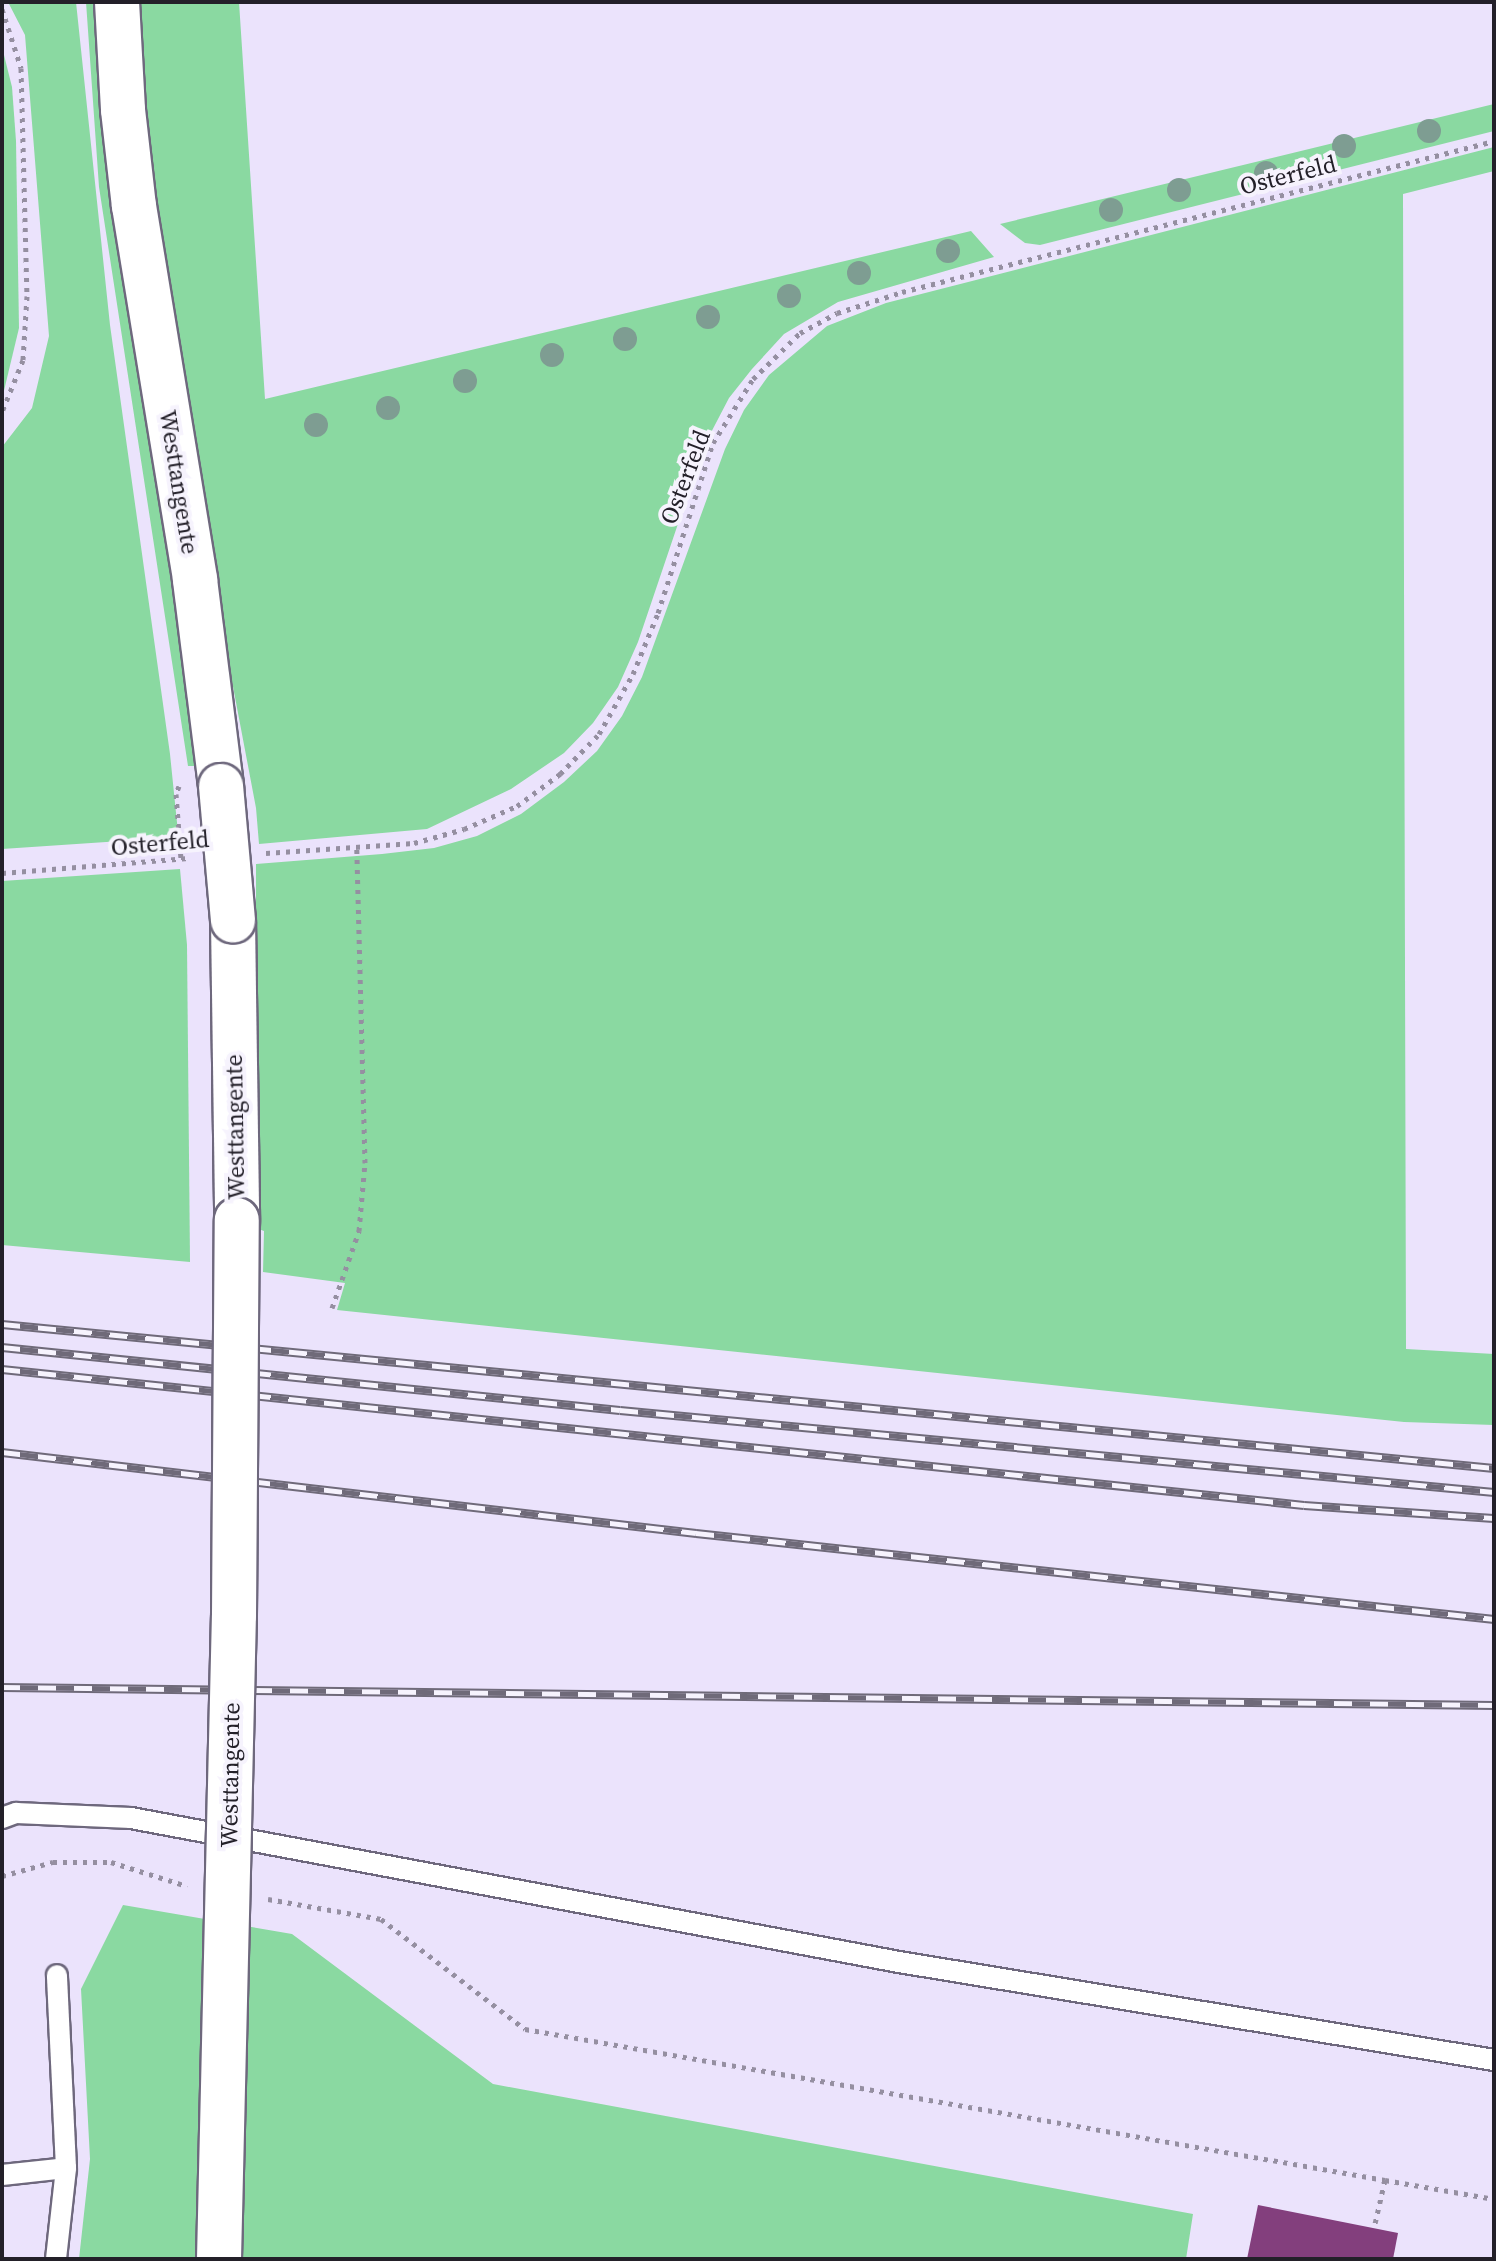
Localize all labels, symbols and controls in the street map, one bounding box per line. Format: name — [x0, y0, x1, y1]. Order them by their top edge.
street label: Osterfeld — [1237, 149, 1339, 201]
street label: Westtangente — [153, 408, 205, 556]
street label: Osterfeld — [654, 426, 716, 528]
street label: Osterfeld — [110, 824, 210, 862]
street label: Westtangente — [219, 1054, 251, 1200]
street label: Westtangente — [214, 1702, 246, 1848]

